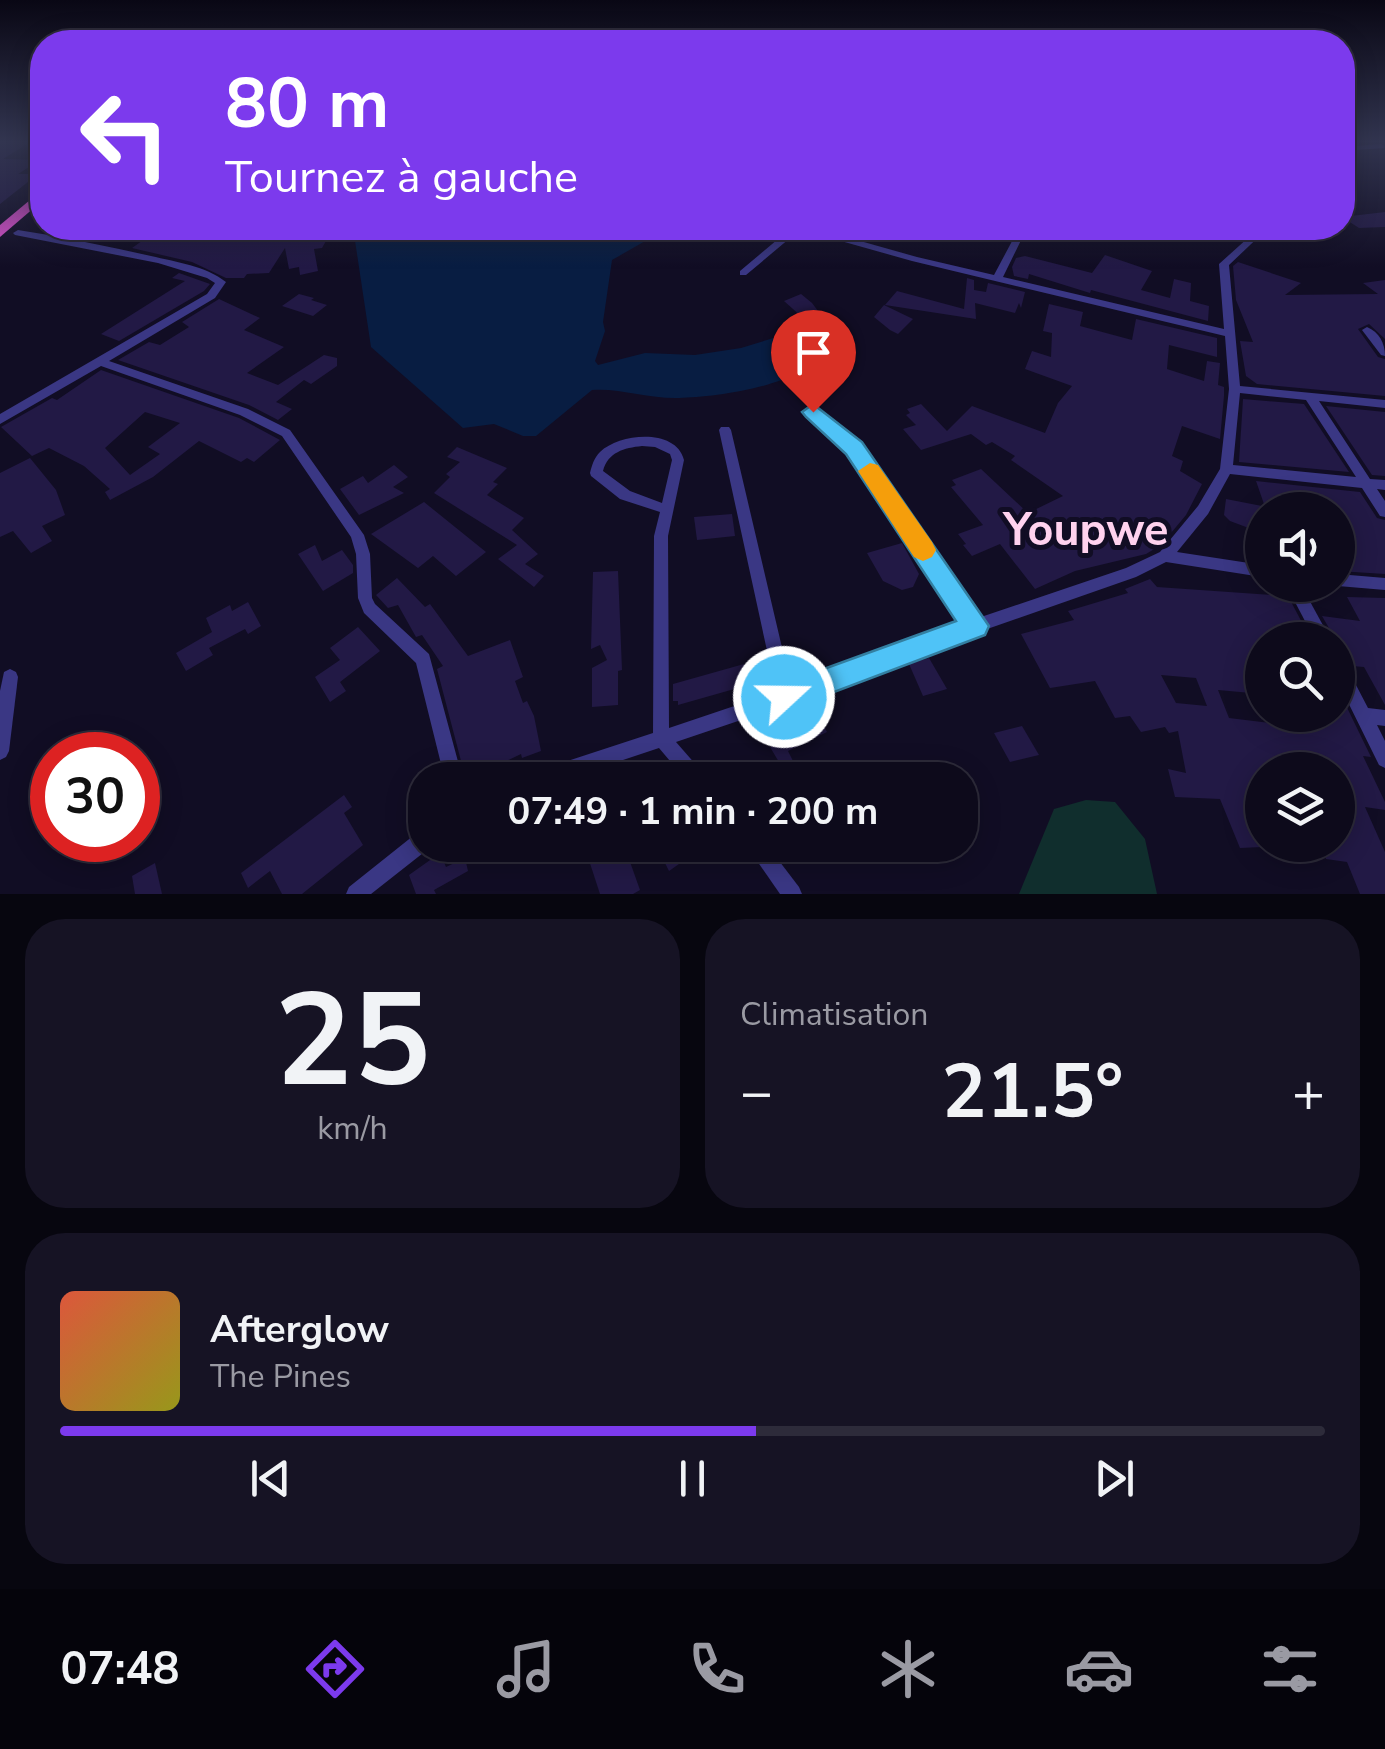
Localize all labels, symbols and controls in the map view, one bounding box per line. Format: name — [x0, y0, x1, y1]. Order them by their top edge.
text: 80 m — [225, 56, 389, 152]
icon: left — [60, 70, 190, 200]
text: Tournez à gauche — [225, 147, 578, 208]
pin — [771, 310, 856, 413]
icon: arrive — [786, 325, 841, 380]
map controls — [1245, 492, 1355, 862]
button: sound — [1245, 492, 1355, 602]
district label: Youpwe — [1002, 500, 1168, 561]
button: search — [1245, 622, 1355, 732]
position arrow — [732, 645, 836, 749]
speed limit sign: 30 — [30, 732, 160, 862]
button: layers — [1245, 752, 1355, 862]
text: 07:49 · 1 min · 200 m — [508, 786, 878, 837]
text: 25 — [274, 953, 431, 1130]
text: Climatisation — [740, 993, 928, 1036]
text: 21.5° — [941, 1041, 1124, 1143]
text: − — [740, 1055, 773, 1130]
text: + — [1292, 1055, 1325, 1130]
text: km/h — [317, 1107, 388, 1150]
text: Afterglow — [210, 1304, 389, 1355]
text: The Pines — [210, 1355, 351, 1398]
icon: previous — [243, 1451, 298, 1506]
icon: pause — [665, 1451, 720, 1506]
icon: next — [1087, 1451, 1142, 1506]
icon: directions — [300, 1634, 370, 1704]
icon: music — [491, 1634, 561, 1704]
icon: phone — [682, 1634, 752, 1704]
icon: climate — [873, 1634, 943, 1704]
icon: car — [1064, 1634, 1134, 1704]
icon: filters — [1255, 1634, 1325, 1704]
text: 07:48 — [60, 1639, 180, 1700]

